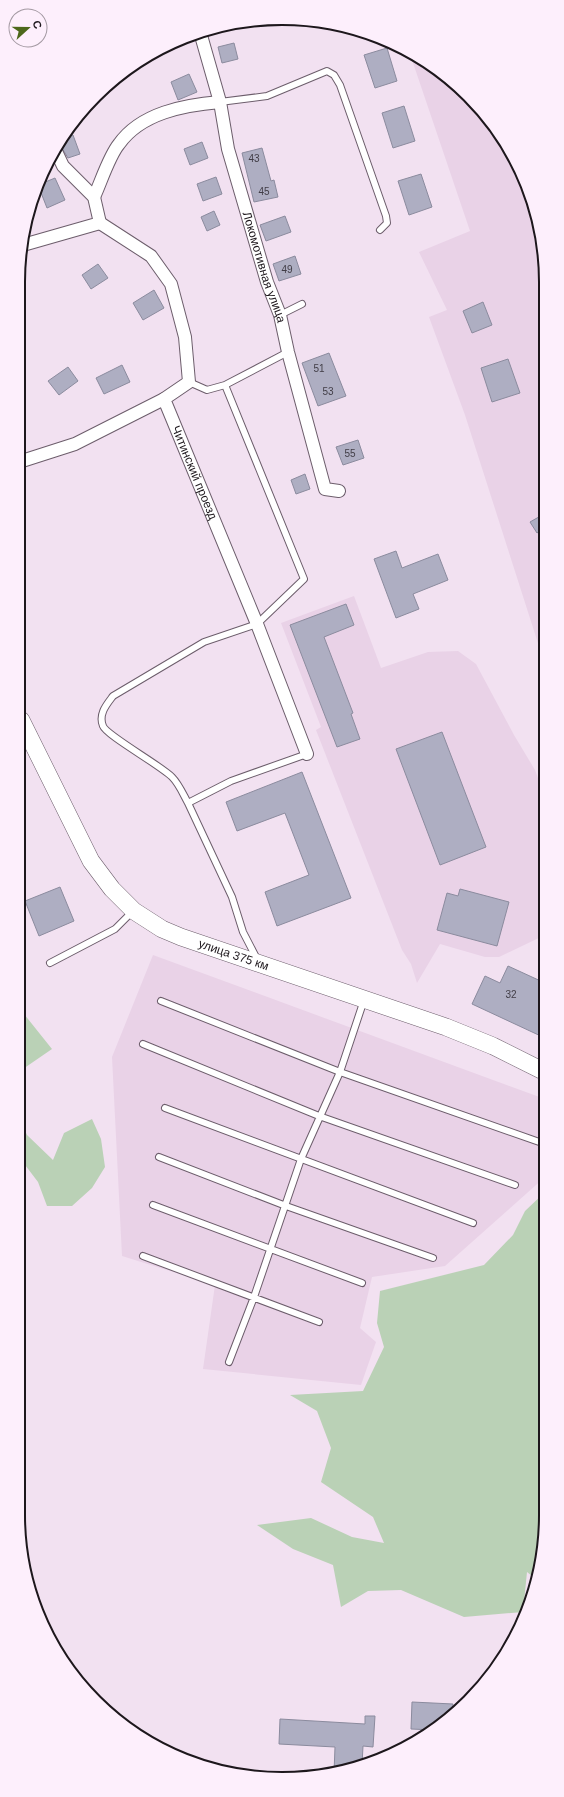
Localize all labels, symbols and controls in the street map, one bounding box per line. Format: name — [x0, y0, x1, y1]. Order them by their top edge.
north arrow — [8, 8, 48, 48]
text: С — [30, 19, 44, 30]
house number: 43 — [248, 153, 260, 164]
house number: 45 — [258, 186, 270, 197]
street label: Локомотивная улица — [240, 210, 288, 324]
house number: 49 — [281, 264, 293, 275]
house number: 51 — [313, 363, 325, 374]
house number: 53 — [322, 386, 334, 397]
street label: Читинский проезд — [169, 424, 220, 522]
house number: 55 — [344, 448, 356, 459]
street label: улица 375 км — [197, 936, 271, 973]
house number: 32 — [505, 989, 517, 1000]

